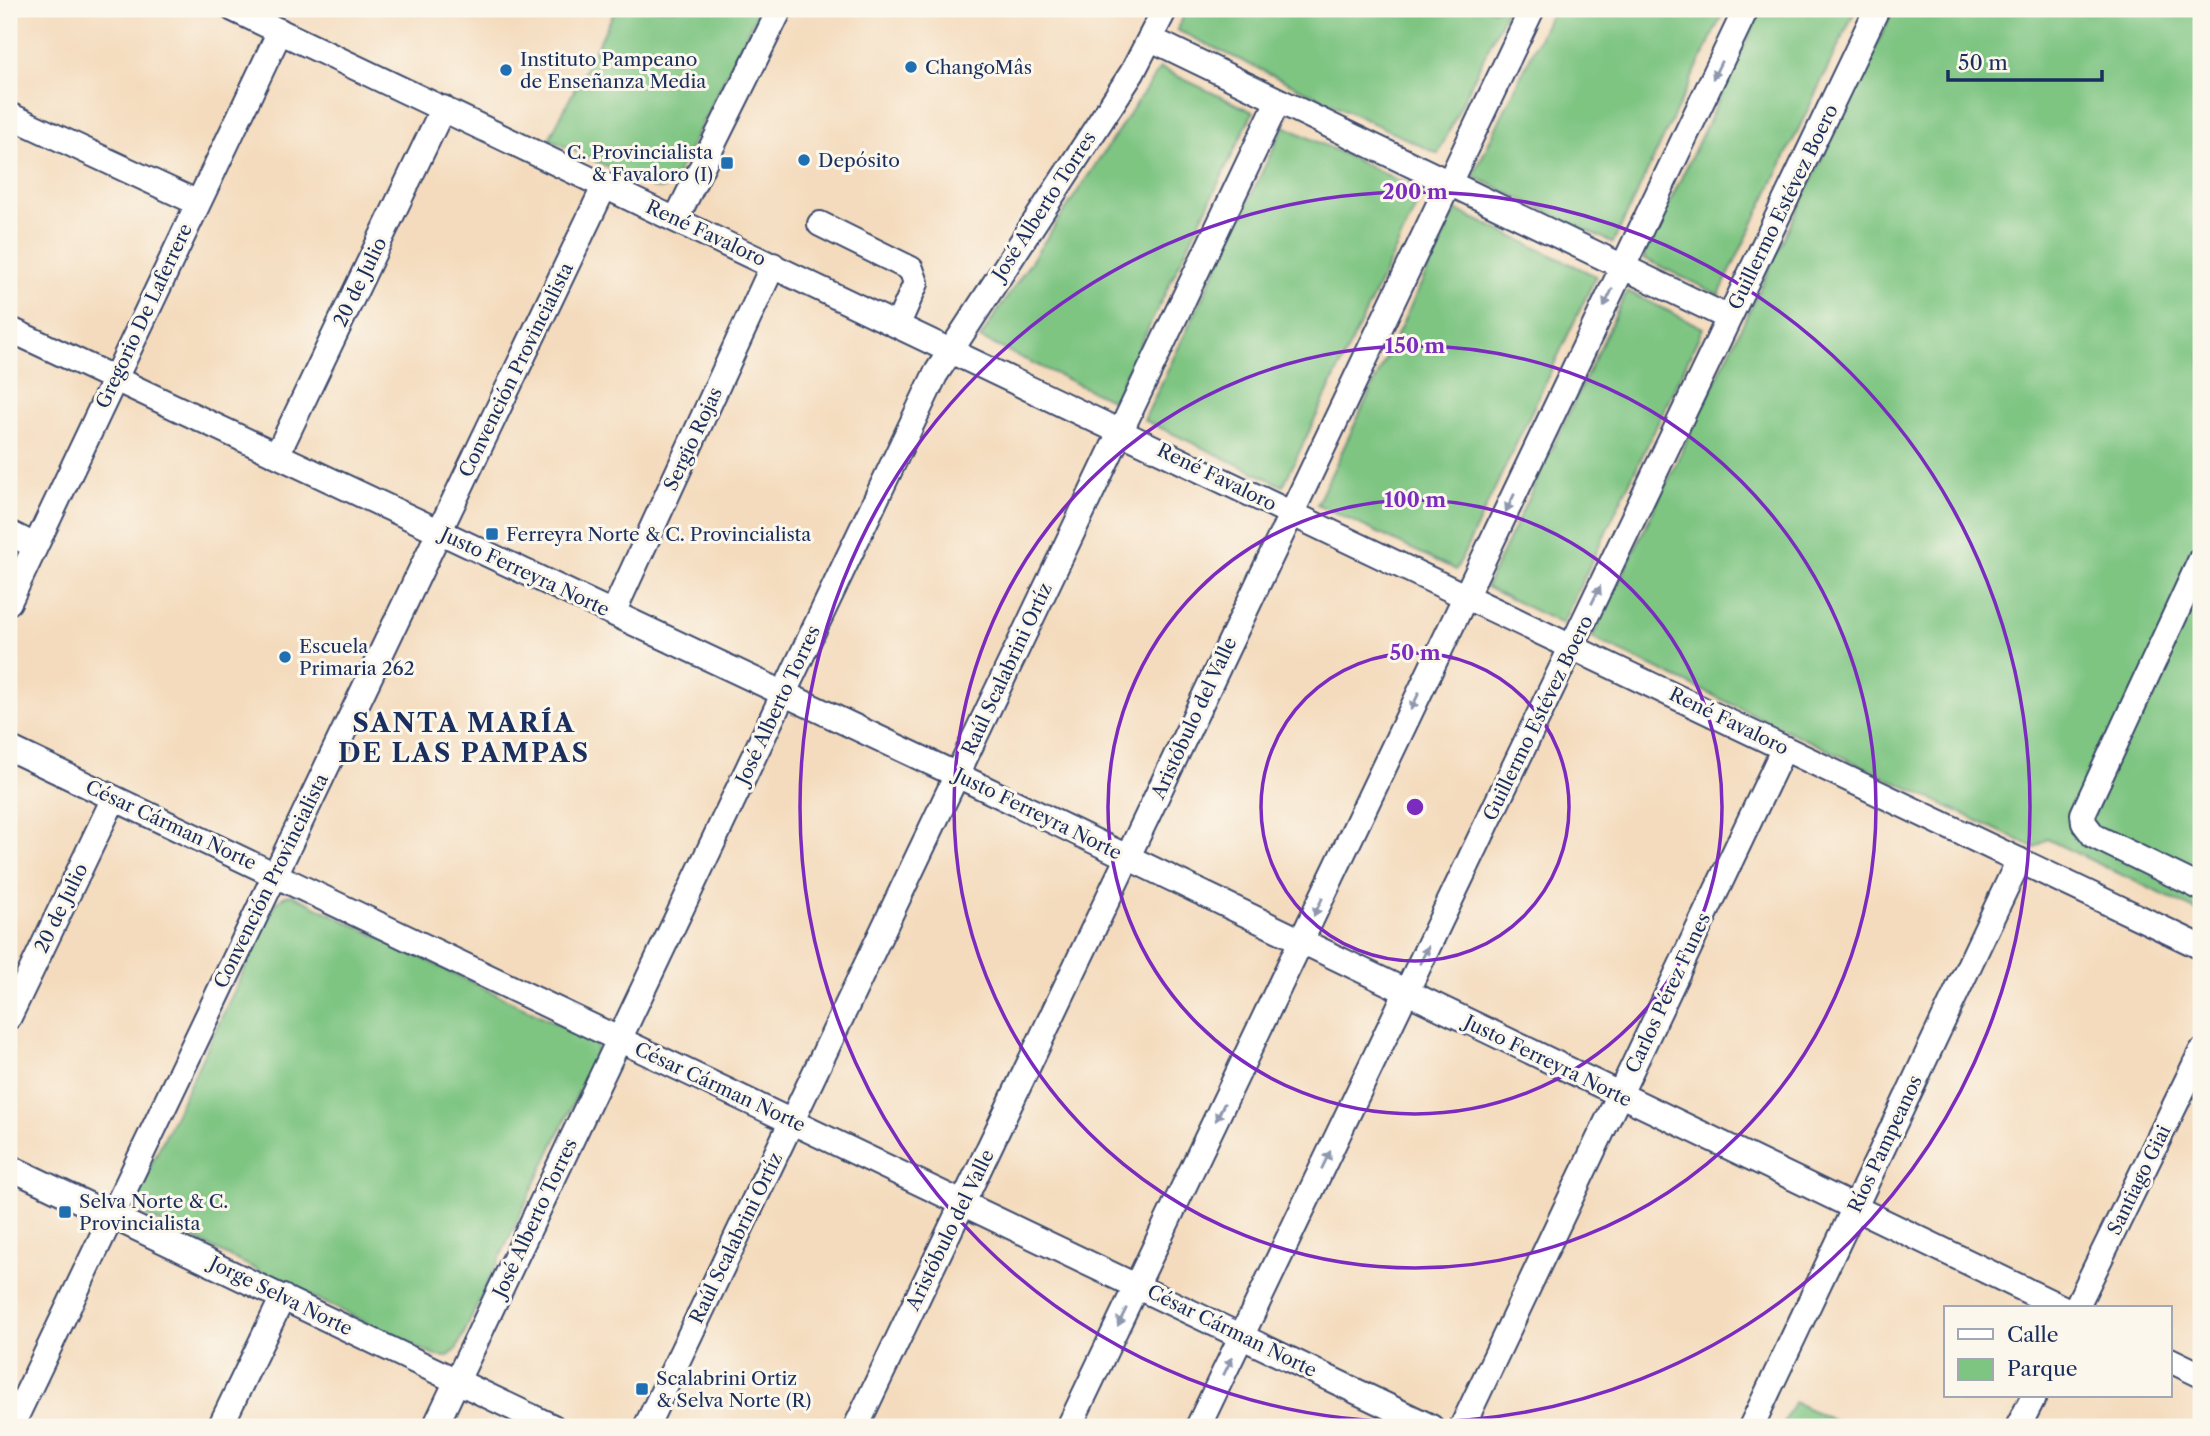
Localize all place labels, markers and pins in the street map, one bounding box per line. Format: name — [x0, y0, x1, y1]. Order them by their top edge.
place label: Instituto Pampeano de Enseñanza Media — [520, 48, 706, 93]
place label: ChangoMâs — [925, 56, 1032, 79]
marker: ChangoMâs — [903, 59, 919, 75]
marker: Instituto Pampeano de Enseñanza Media — [498, 62, 514, 78]
place label: C. Provincialista & Favaloro (I) — [567, 141, 713, 186]
place label: Depósito — [818, 149, 900, 172]
marker: Depósito — [796, 152, 812, 168]
marker: C. Provincialista & Favaloro (I) — [719, 155, 735, 171]
place label: Ferreyra Norte & C. Provincialista — [506, 523, 811, 546]
marker: Ferreyra Norte & C. Provincialista — [484, 526, 500, 542]
place label: Escuela Primaria 262 — [299, 635, 415, 680]
marker: Escuela Primaria 262 — [277, 649, 293, 665]
centre of rings — [1403, 795, 1427, 819]
place label: Selva Norte & C. Provincialista — [79, 1190, 228, 1235]
marker: Selva Norte & C. Provincialista — [57, 1204, 73, 1220]
place label: Scalabrini Ortiz & Selva Norte (R) — [656, 1367, 811, 1412]
marker: Scalabrini Ortiz & Selva Norte (R) — [634, 1381, 650, 1397]

